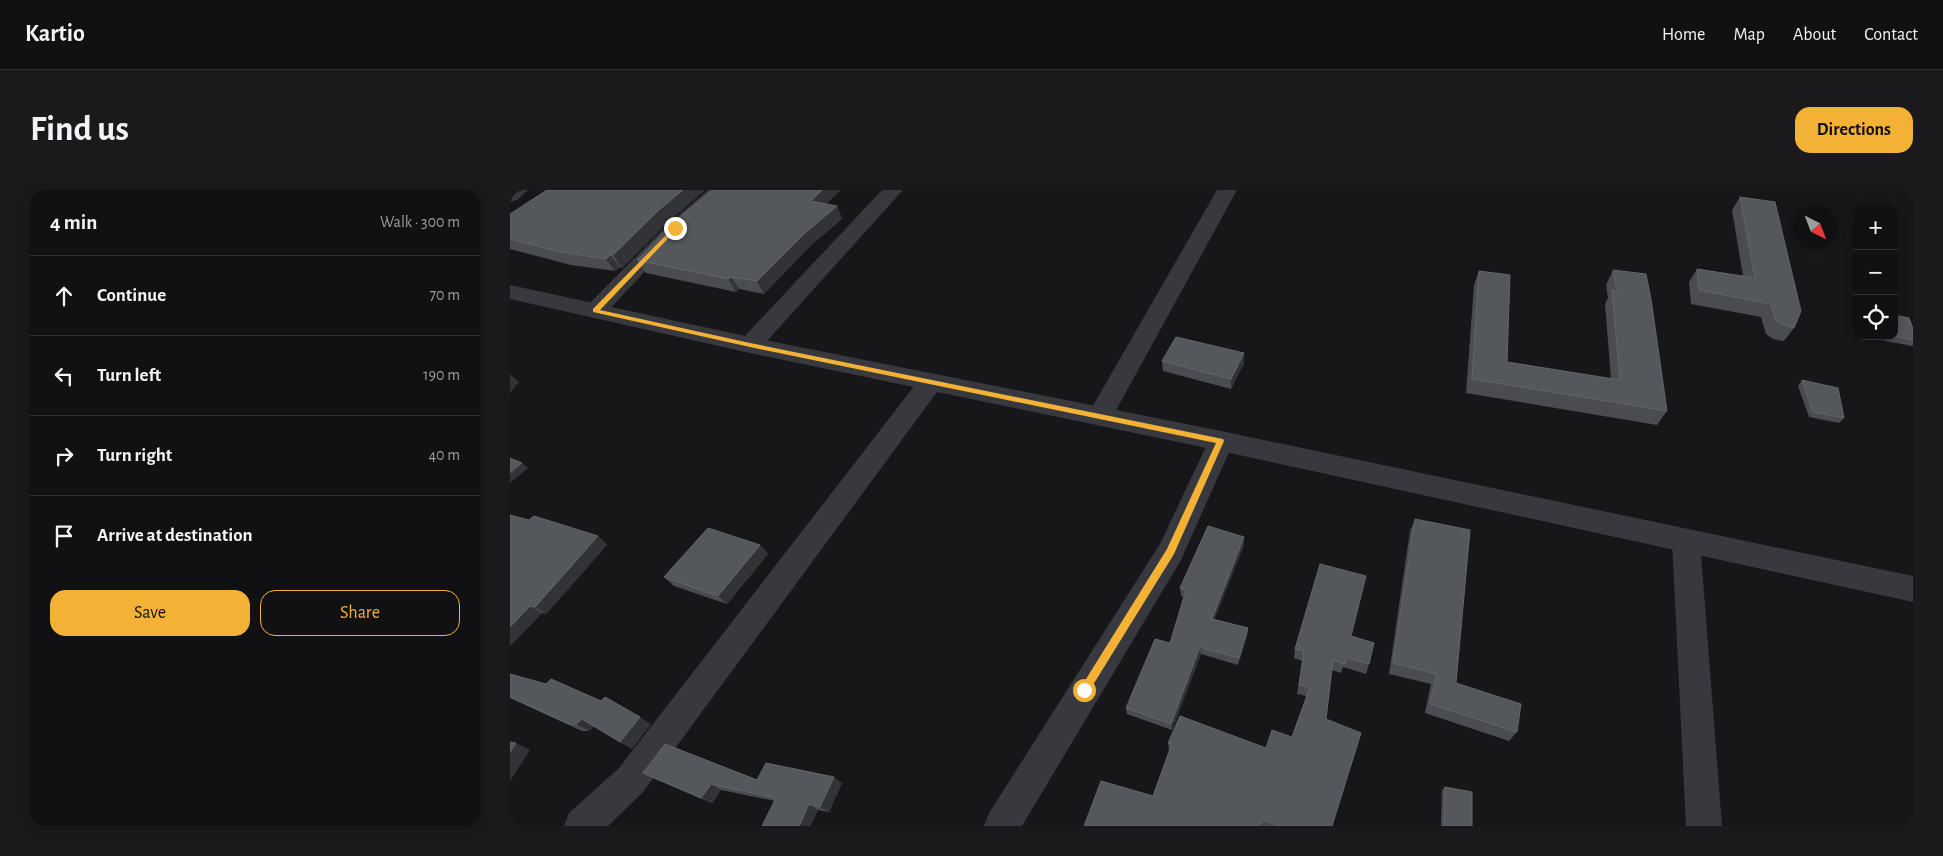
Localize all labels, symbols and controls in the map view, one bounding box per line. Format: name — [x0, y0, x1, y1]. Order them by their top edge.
text: Kartio — [25, 22, 85, 46]
text: Home — [1662, 26, 1705, 44]
text: Map — [1733, 26, 1765, 44]
text: About — [1793, 26, 1836, 44]
text: Contact — [1864, 26, 1918, 44]
button: Directions — [1795, 107, 1913, 153]
text: Find us — [30, 112, 129, 147]
north arrow — [1793, 205, 1838, 250]
map controls — [1853, 205, 1898, 340]
button: + — [1853, 205, 1898, 250]
text: 4 min — [50, 212, 97, 233]
text: Walk · 300 m — [380, 214, 460, 230]
route end — [664, 217, 687, 240]
button: − — [1853, 250, 1898, 295]
icon: ahead — [50, 282, 78, 310]
text: Continue — [97, 286, 166, 305]
text: 70 m — [429, 287, 460, 303]
button: locate — [1853, 295, 1898, 340]
icon: left — [50, 362, 78, 390]
text: Turn left — [97, 366, 161, 385]
text: 190 m — [423, 367, 460, 383]
icon: right — [50, 442, 78, 470]
text: Turn right — [97, 446, 172, 465]
text: 40 m — [428, 447, 460, 463]
icon: arrive — [50, 522, 78, 550]
text: Arrive at destination — [97, 526, 253, 545]
button: Save — [50, 590, 250, 636]
button: Share — [260, 590, 460, 636]
route start — [1073, 679, 1096, 702]

